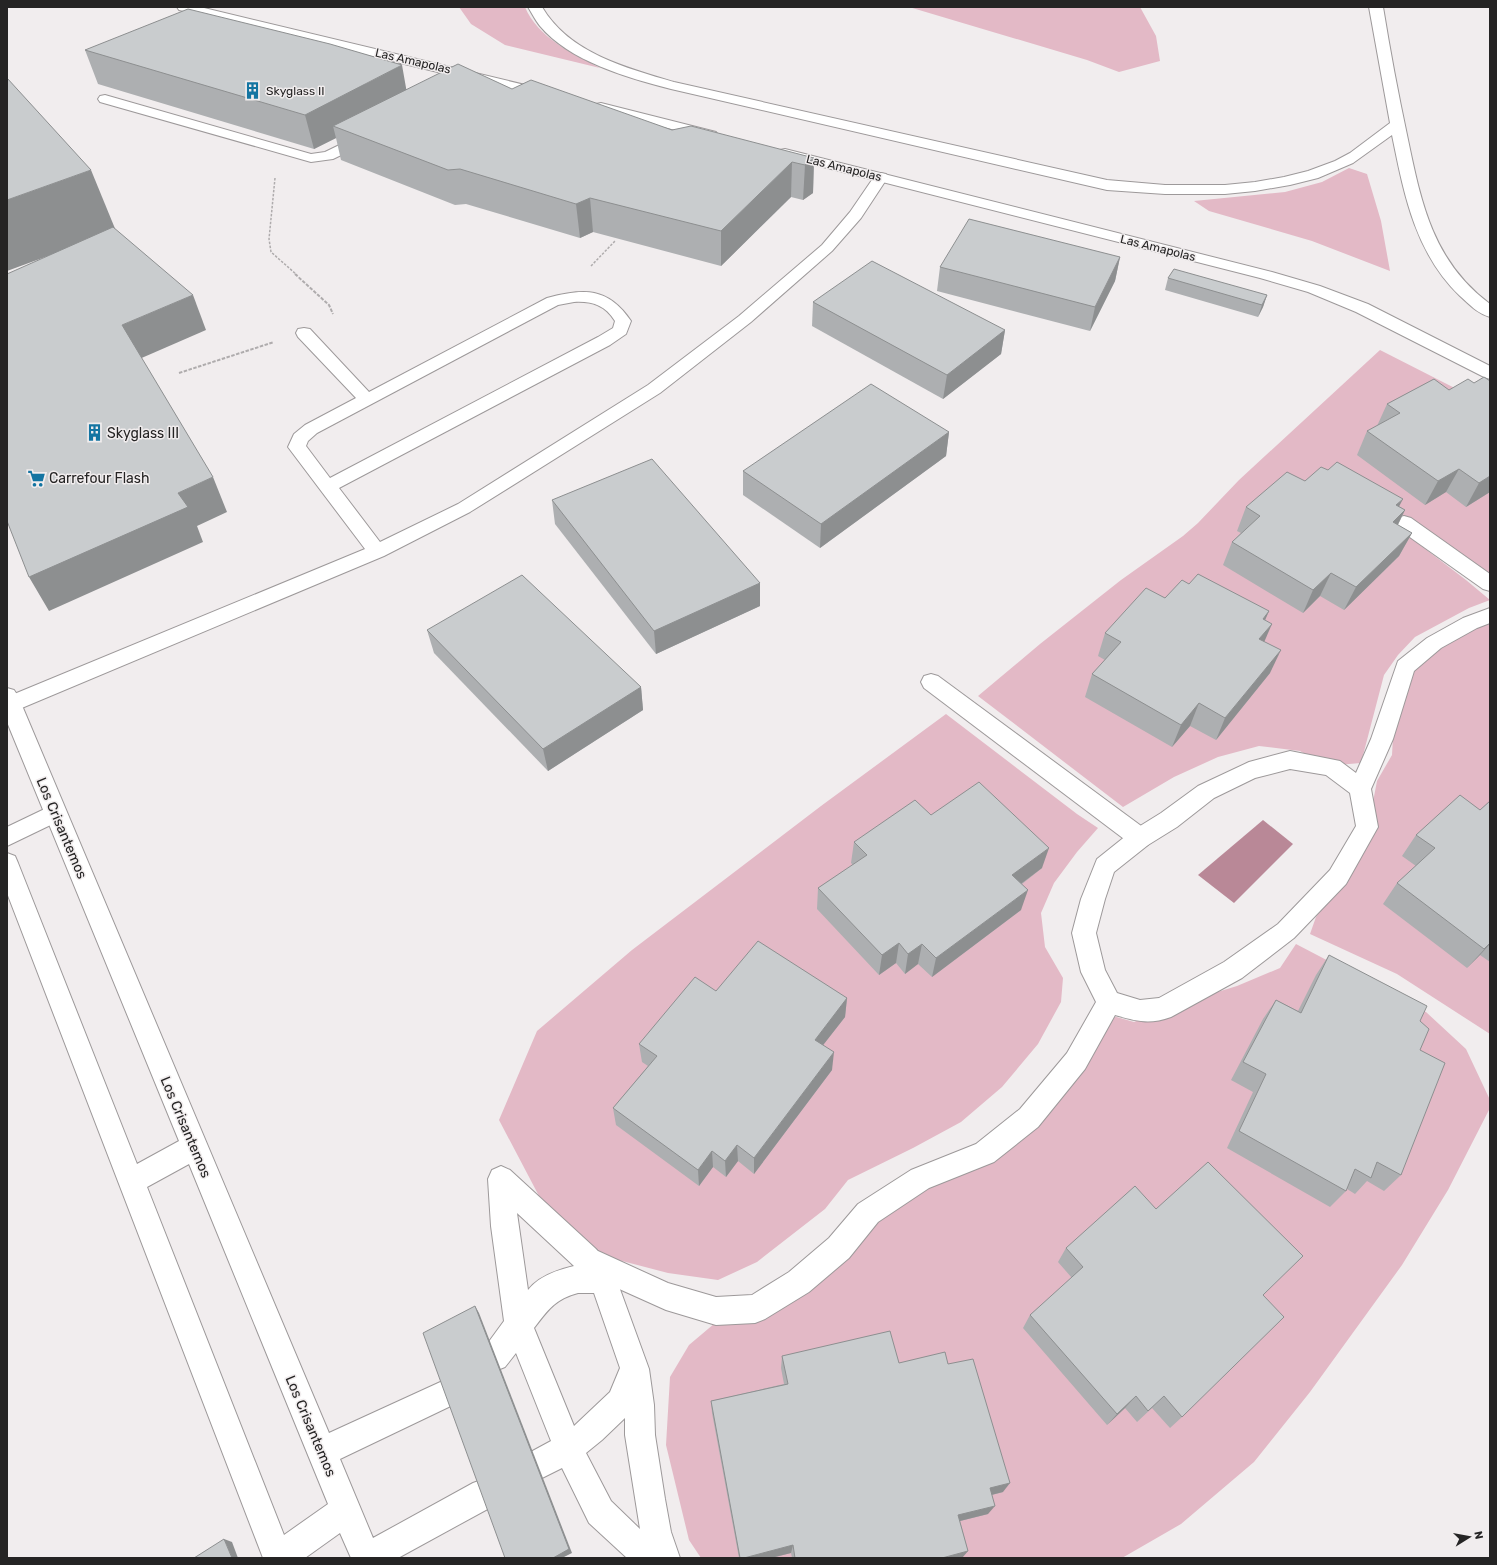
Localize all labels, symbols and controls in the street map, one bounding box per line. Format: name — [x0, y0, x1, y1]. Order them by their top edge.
street label: Las Amapolas — [374, 46, 452, 76]
building icon: Skyglass II — [243, 81, 263, 101]
place label: Skyglass II — [266, 84, 325, 98]
street label: Las Amapolas — [805, 152, 883, 184]
street label: Las Amapolas — [1119, 232, 1197, 264]
building icon: Skyglass III — [84, 423, 104, 443]
place label: Skyglass III — [107, 425, 179, 442]
supermarket icon: Carrefour Flash — [26, 468, 46, 488]
place label: Carrefour Flash — [49, 470, 149, 487]
street label: Los Crisantemos — [33, 775, 91, 881]
street label: Los Crisantemos — [157, 1074, 215, 1180]
street label: Los Crisantemos — [282, 1373, 340, 1479]
north arrow — [1449, 1517, 1489, 1557]
text: N — [1471, 1530, 1485, 1540]

